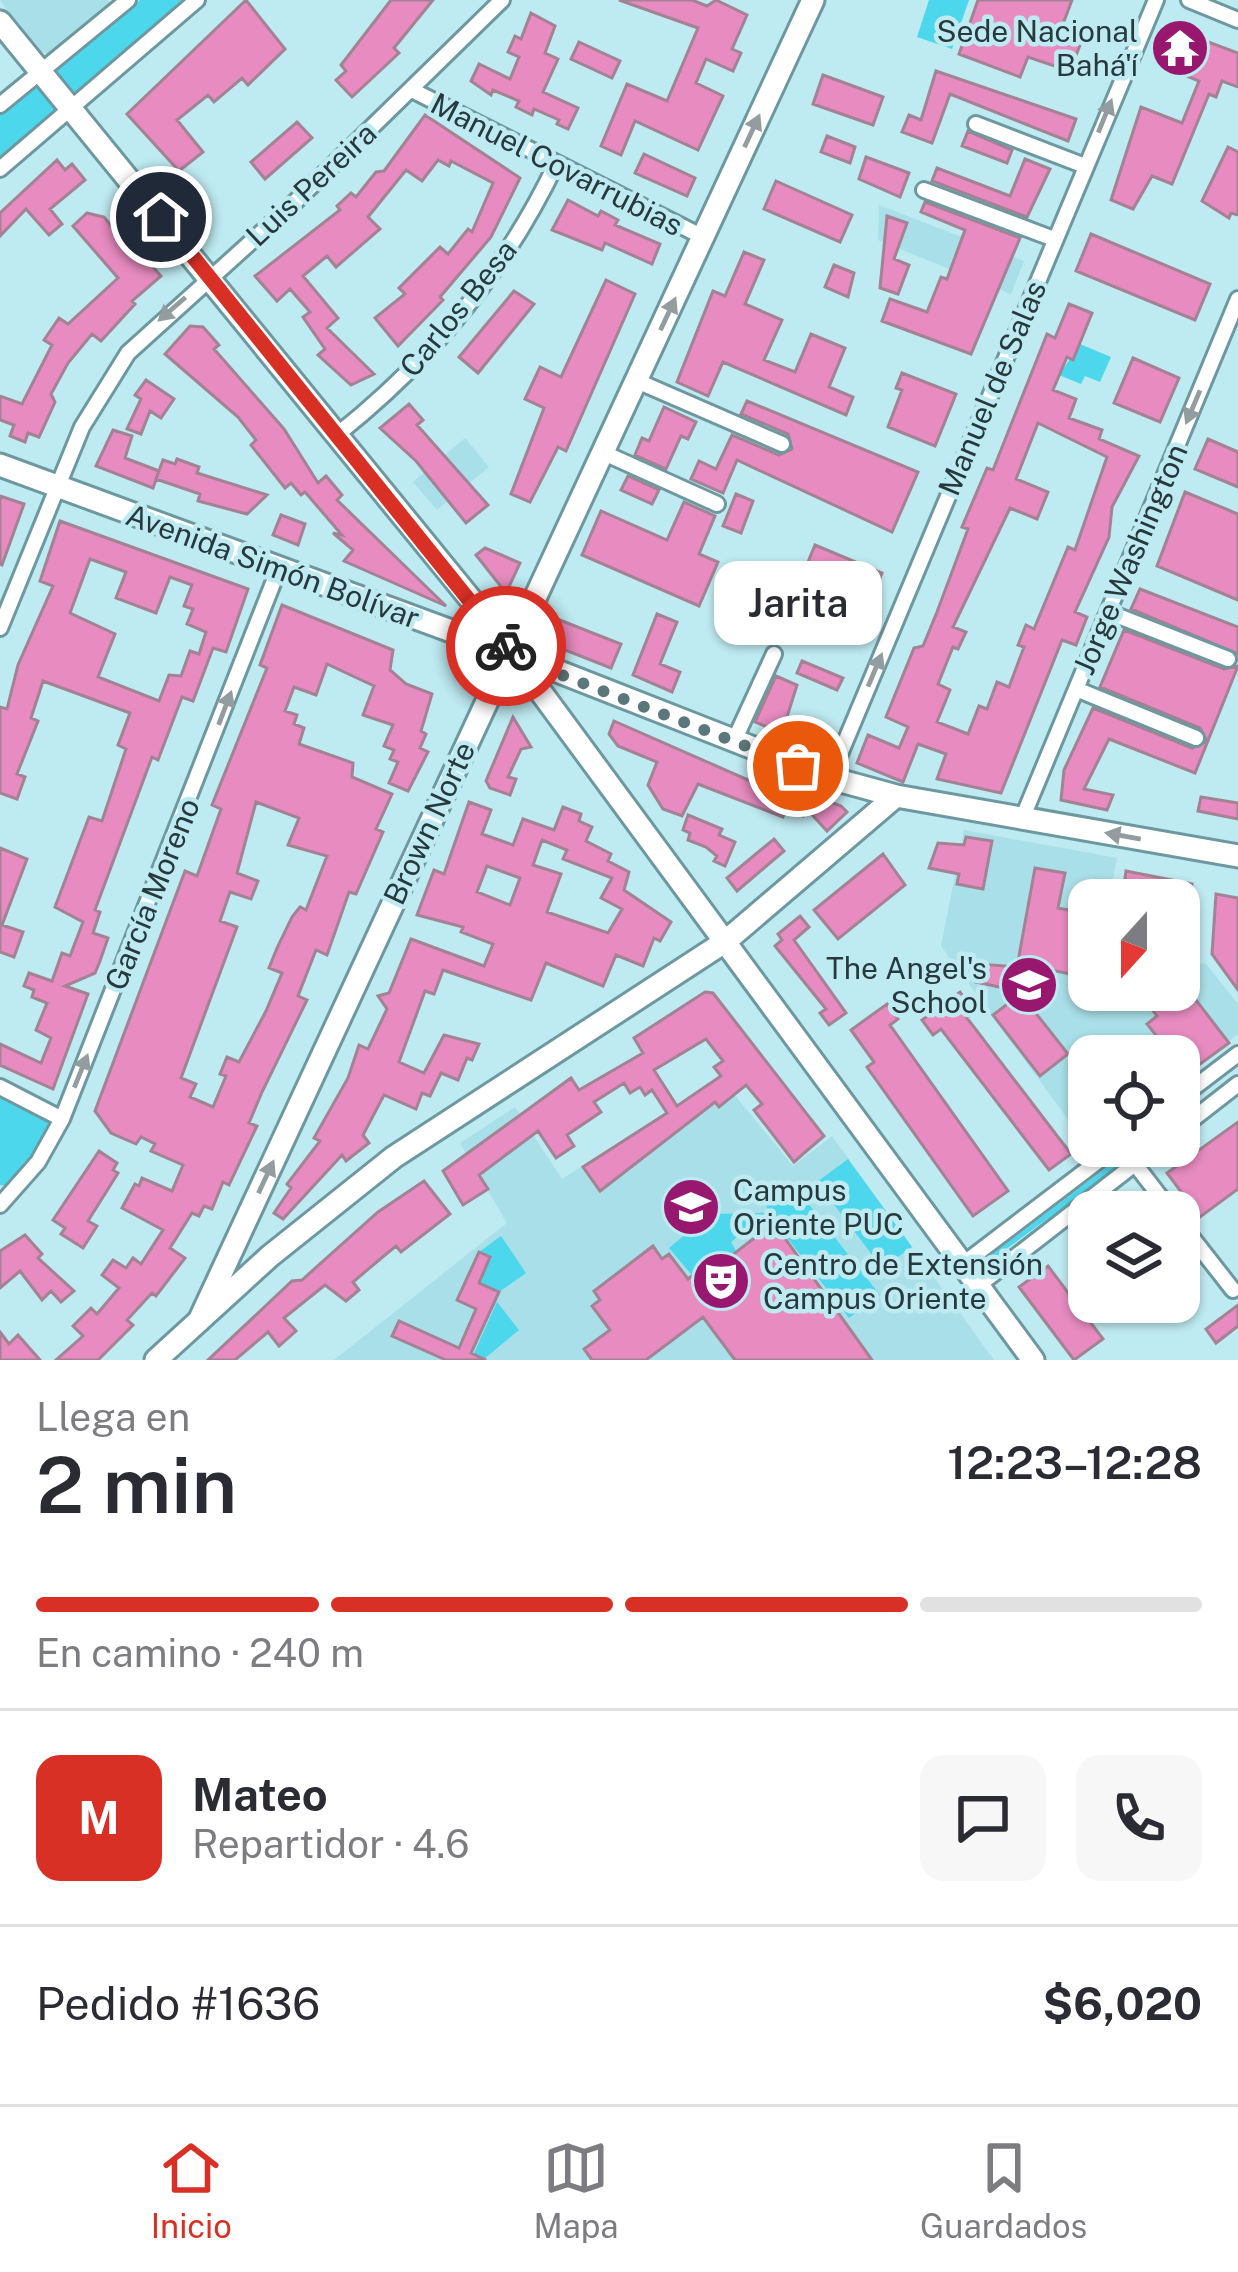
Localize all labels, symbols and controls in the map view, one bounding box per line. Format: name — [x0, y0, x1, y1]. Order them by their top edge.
place label: Sede Nacional Bahá'í — [936, 13, 1139, 83]
temple icon: Sede Nacional Bahá'í — [1149, 17, 1211, 79]
street label: Manuel Covarrubias — [425, 85, 689, 243]
one-way arrow — [1096, 97, 1115, 133]
one-way arrow — [743, 113, 763, 148]
street label: Luis Pereira — [239, 115, 383, 253]
pin — [110, 166, 212, 268]
icon: home — [128, 184, 194, 250]
street label: Carlos Besa — [392, 232, 524, 384]
street label: Manuel de Salas — [931, 275, 1053, 501]
one-way arrow — [157, 296, 187, 322]
one-way arrow — [658, 297, 678, 332]
one-way arrow — [1183, 389, 1202, 425]
street label: Jorge Washington — [1065, 438, 1195, 680]
street label: Avenida Simón Bolívar — [121, 496, 425, 636]
callout: Jarita — [714, 562, 882, 646]
text: Jarita — [748, 580, 848, 626]
courier — [446, 586, 566, 706]
icon: bike — [473, 613, 539, 679]
one-way arrow — [866, 652, 885, 688]
one-way arrow — [216, 690, 235, 726]
pin — [747, 715, 849, 817]
icon: bag — [765, 733, 831, 799]
street label: Brown Norte — [376, 736, 482, 910]
street label: García Moreno — [97, 793, 207, 995]
one-way arrow — [1103, 827, 1141, 845]
north arrow — [1068, 879, 1200, 1011]
map controls — [1068, 879, 1200, 1323]
place label: The Angel's School — [826, 950, 987, 1020]
school or university icon: The Angel's School — [998, 954, 1060, 1016]
button: locate — [1068, 1035, 1200, 1167]
one-way arrow — [72, 1052, 91, 1088]
one-way arrow — [256, 1159, 276, 1194]
place label: Campus Oriente PUC — [733, 1172, 904, 1242]
school or university icon: Campus Oriente PUC — [660, 1176, 722, 1238]
button: layers — [1068, 1191, 1200, 1323]
place label: Centro de Extensión Campus Oriente — [763, 1246, 1043, 1316]
theatre icon: Centro de Extensión Campus Oriente — [690, 1250, 752, 1312]
text: Llega en — [36, 1394, 190, 1440]
text: 12:23–12:28 — [947, 1436, 1202, 1489]
text: 2 min — [36, 1439, 237, 1531]
text: En camino · 240 m — [36, 1630, 364, 1676]
button: chat — [920, 1755, 1046, 1881]
button: phone — [1076, 1755, 1202, 1881]
text: Mateo — [192, 1768, 328, 1821]
text: M — [78, 1791, 120, 1844]
text: Repartidor · 4.6 — [192, 1821, 470, 1867]
text: Pedido #1636 — [36, 1977, 320, 2030]
text: $6,020 — [1043, 1977, 1202, 2030]
tab: Inicio — [151, 2135, 232, 2245]
tab: Mapa — [533, 2135, 619, 2245]
tab: Guardados — [920, 2135, 1087, 2245]

